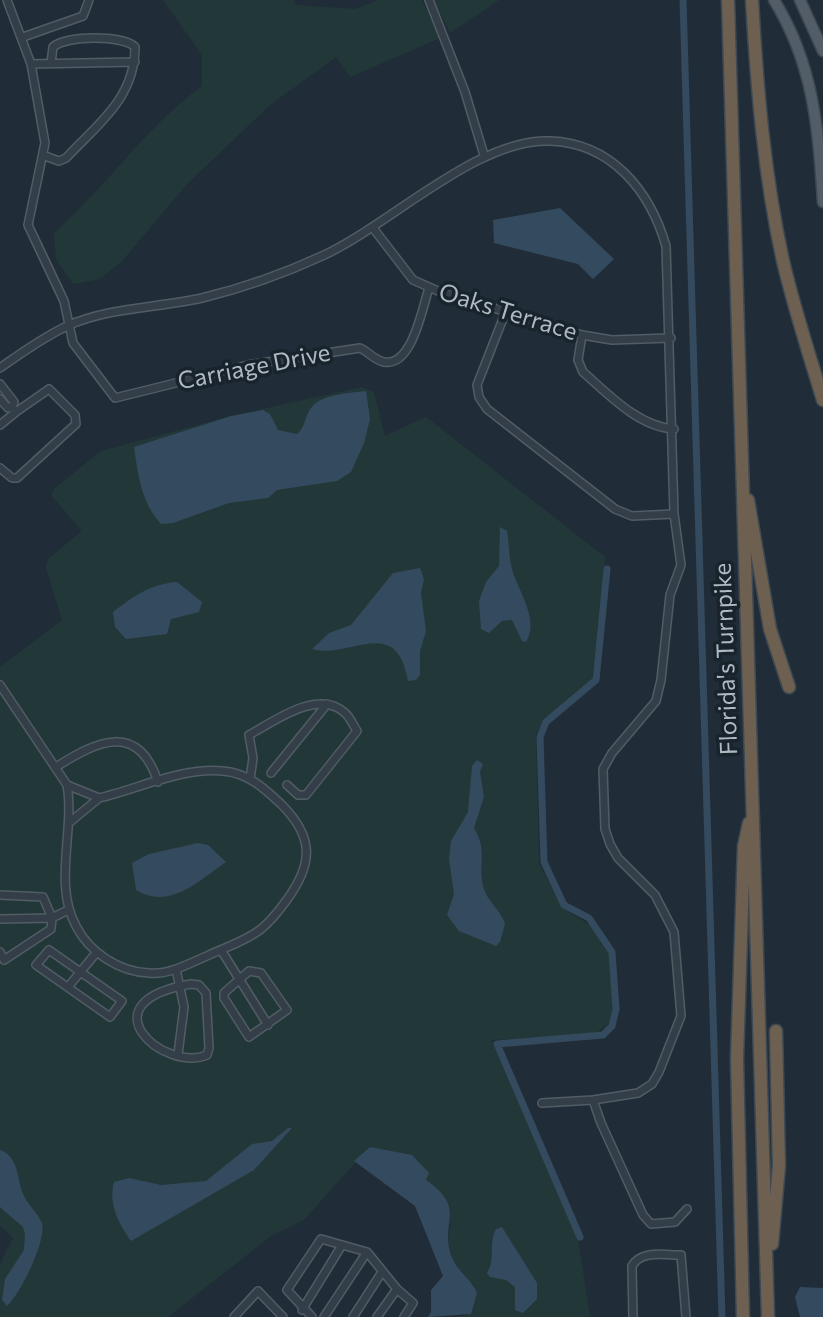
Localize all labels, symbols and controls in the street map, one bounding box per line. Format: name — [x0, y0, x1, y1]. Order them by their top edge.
street label: Oaks Terrace — [435, 277, 581, 347]
street label: Carriage Drive — [175, 338, 333, 396]
street label: Florida's Turnpike — [708, 562, 744, 756]

